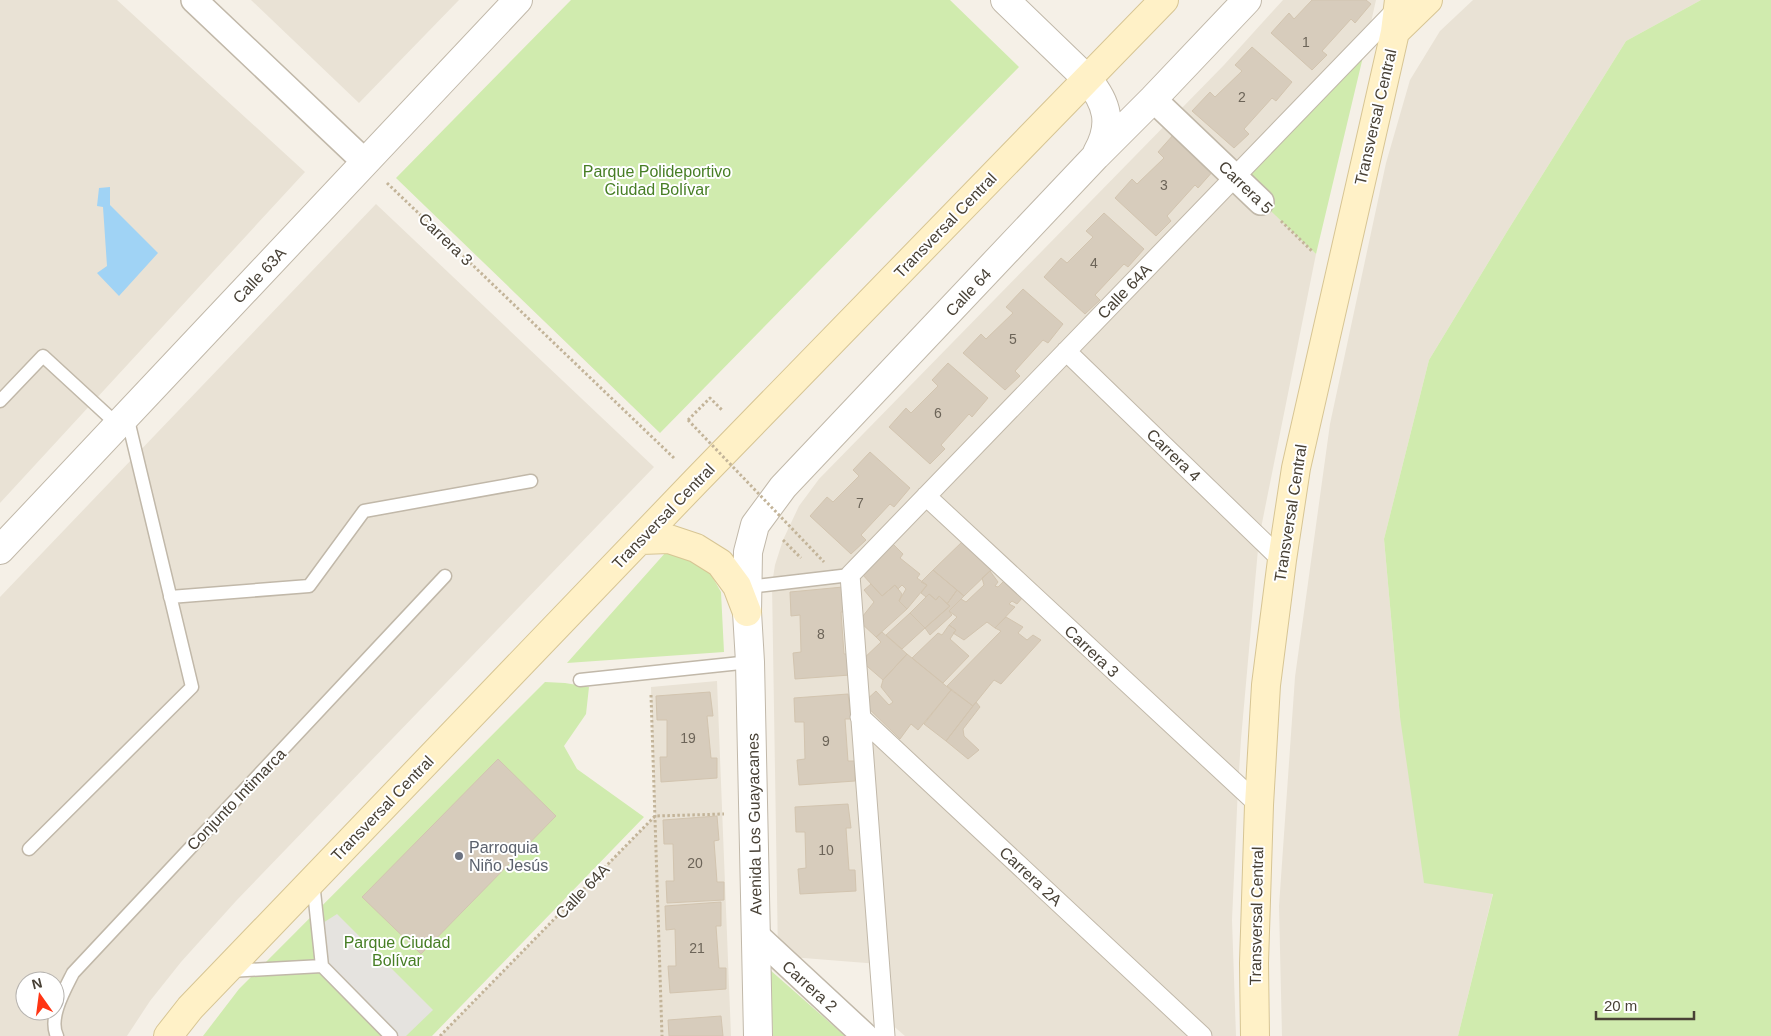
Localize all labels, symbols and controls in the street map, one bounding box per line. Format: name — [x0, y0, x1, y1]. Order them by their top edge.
house number: 1 — [1302, 34, 1310, 50]
street label: Transversal Central — [1352, 47, 1399, 187]
house number: 2 — [1238, 89, 1246, 105]
street label: Carrera 5 — [1215, 158, 1276, 217]
park label: Parque Polideportivo Ciudad Bolívar — [583, 163, 731, 198]
street label: Transversal Central — [891, 169, 1000, 281]
house number: 3 — [1160, 177, 1168, 193]
street label: Carrera 3 — [415, 210, 476, 269]
street label: Calle 63A — [229, 244, 289, 307]
house number: 4 — [1090, 255, 1098, 271]
street label: Calle 64A — [1094, 260, 1155, 322]
street label: Calle 64 — [942, 265, 995, 320]
house number: 5 — [1009, 331, 1017, 347]
house number: 6 — [934, 405, 942, 421]
street label: Carrera 4 — [1143, 426, 1204, 485]
street label: Transversal Central — [1271, 443, 1310, 583]
street label: Transversal Central — [609, 460, 718, 572]
house number: 7 — [856, 495, 864, 511]
street label: Carrera 3 — [1061, 622, 1122, 681]
house number: 8 — [817, 626, 825, 642]
house number: 19 — [680, 730, 696, 746]
street label: Avenida Los Guayacanes — [744, 733, 765, 915]
house number: 9 — [822, 733, 830, 749]
street label: Conjunto Intimarca — [184, 745, 289, 854]
street label: Transversal Central — [328, 752, 437, 864]
place label: Parroquia Niño Jesús — [469, 839, 548, 874]
house number: 10 — [818, 842, 834, 858]
street label: Carrera 2A — [996, 843, 1065, 909]
street label: Transversal Central — [1247, 846, 1266, 986]
marker: Parroquia Niño Jesús — [453, 850, 465, 862]
house number: 20 — [687, 855, 703, 871]
street label: Calle 64A — [552, 860, 613, 922]
park label: Parque Ciudad Bolívar — [344, 934, 450, 969]
house number: 21 — [689, 940, 705, 956]
street label: Carrera 2 — [779, 957, 841, 1015]
north arrow — [15, 971, 65, 1021]
text: N — [30, 974, 44, 992]
scale bar — [1596, 988, 1694, 1020]
text: 20 m — [1604, 997, 1637, 1014]

